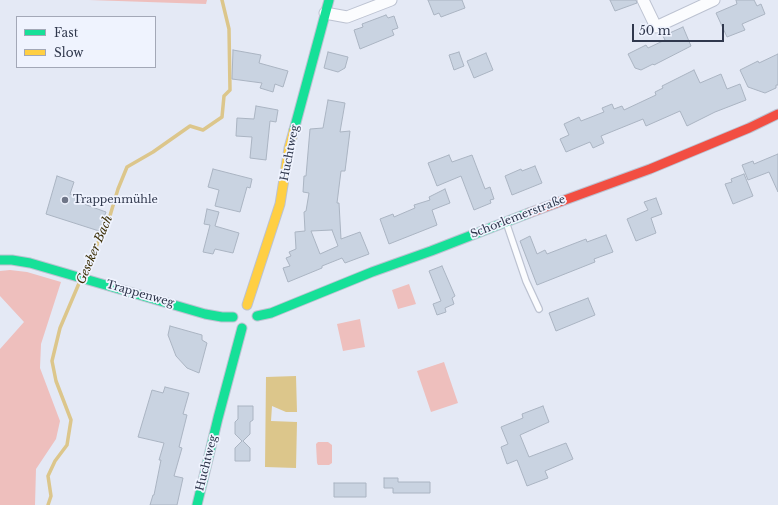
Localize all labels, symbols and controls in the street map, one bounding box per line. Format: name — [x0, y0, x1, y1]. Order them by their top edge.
legend — [16, 16, 156, 68]
scale bar — [634, 16, 726, 42]
text: 50 m — [639, 23, 671, 38]
text: Fast — [54, 25, 78, 40]
text: Slow — [54, 45, 83, 60]
street label: Huchtweg — [278, 124, 302, 182]
place label: Trappenmühle — [73, 193, 158, 207]
street label: Schorlemerstraße — [469, 193, 567, 241]
marker: Trappenmühle — [60, 195, 70, 205]
water label: Geseker Bach — [74, 213, 116, 287]
street label: Trappenweg — [105, 278, 175, 310]
street label: Huchtweg — [194, 434, 220, 492]

